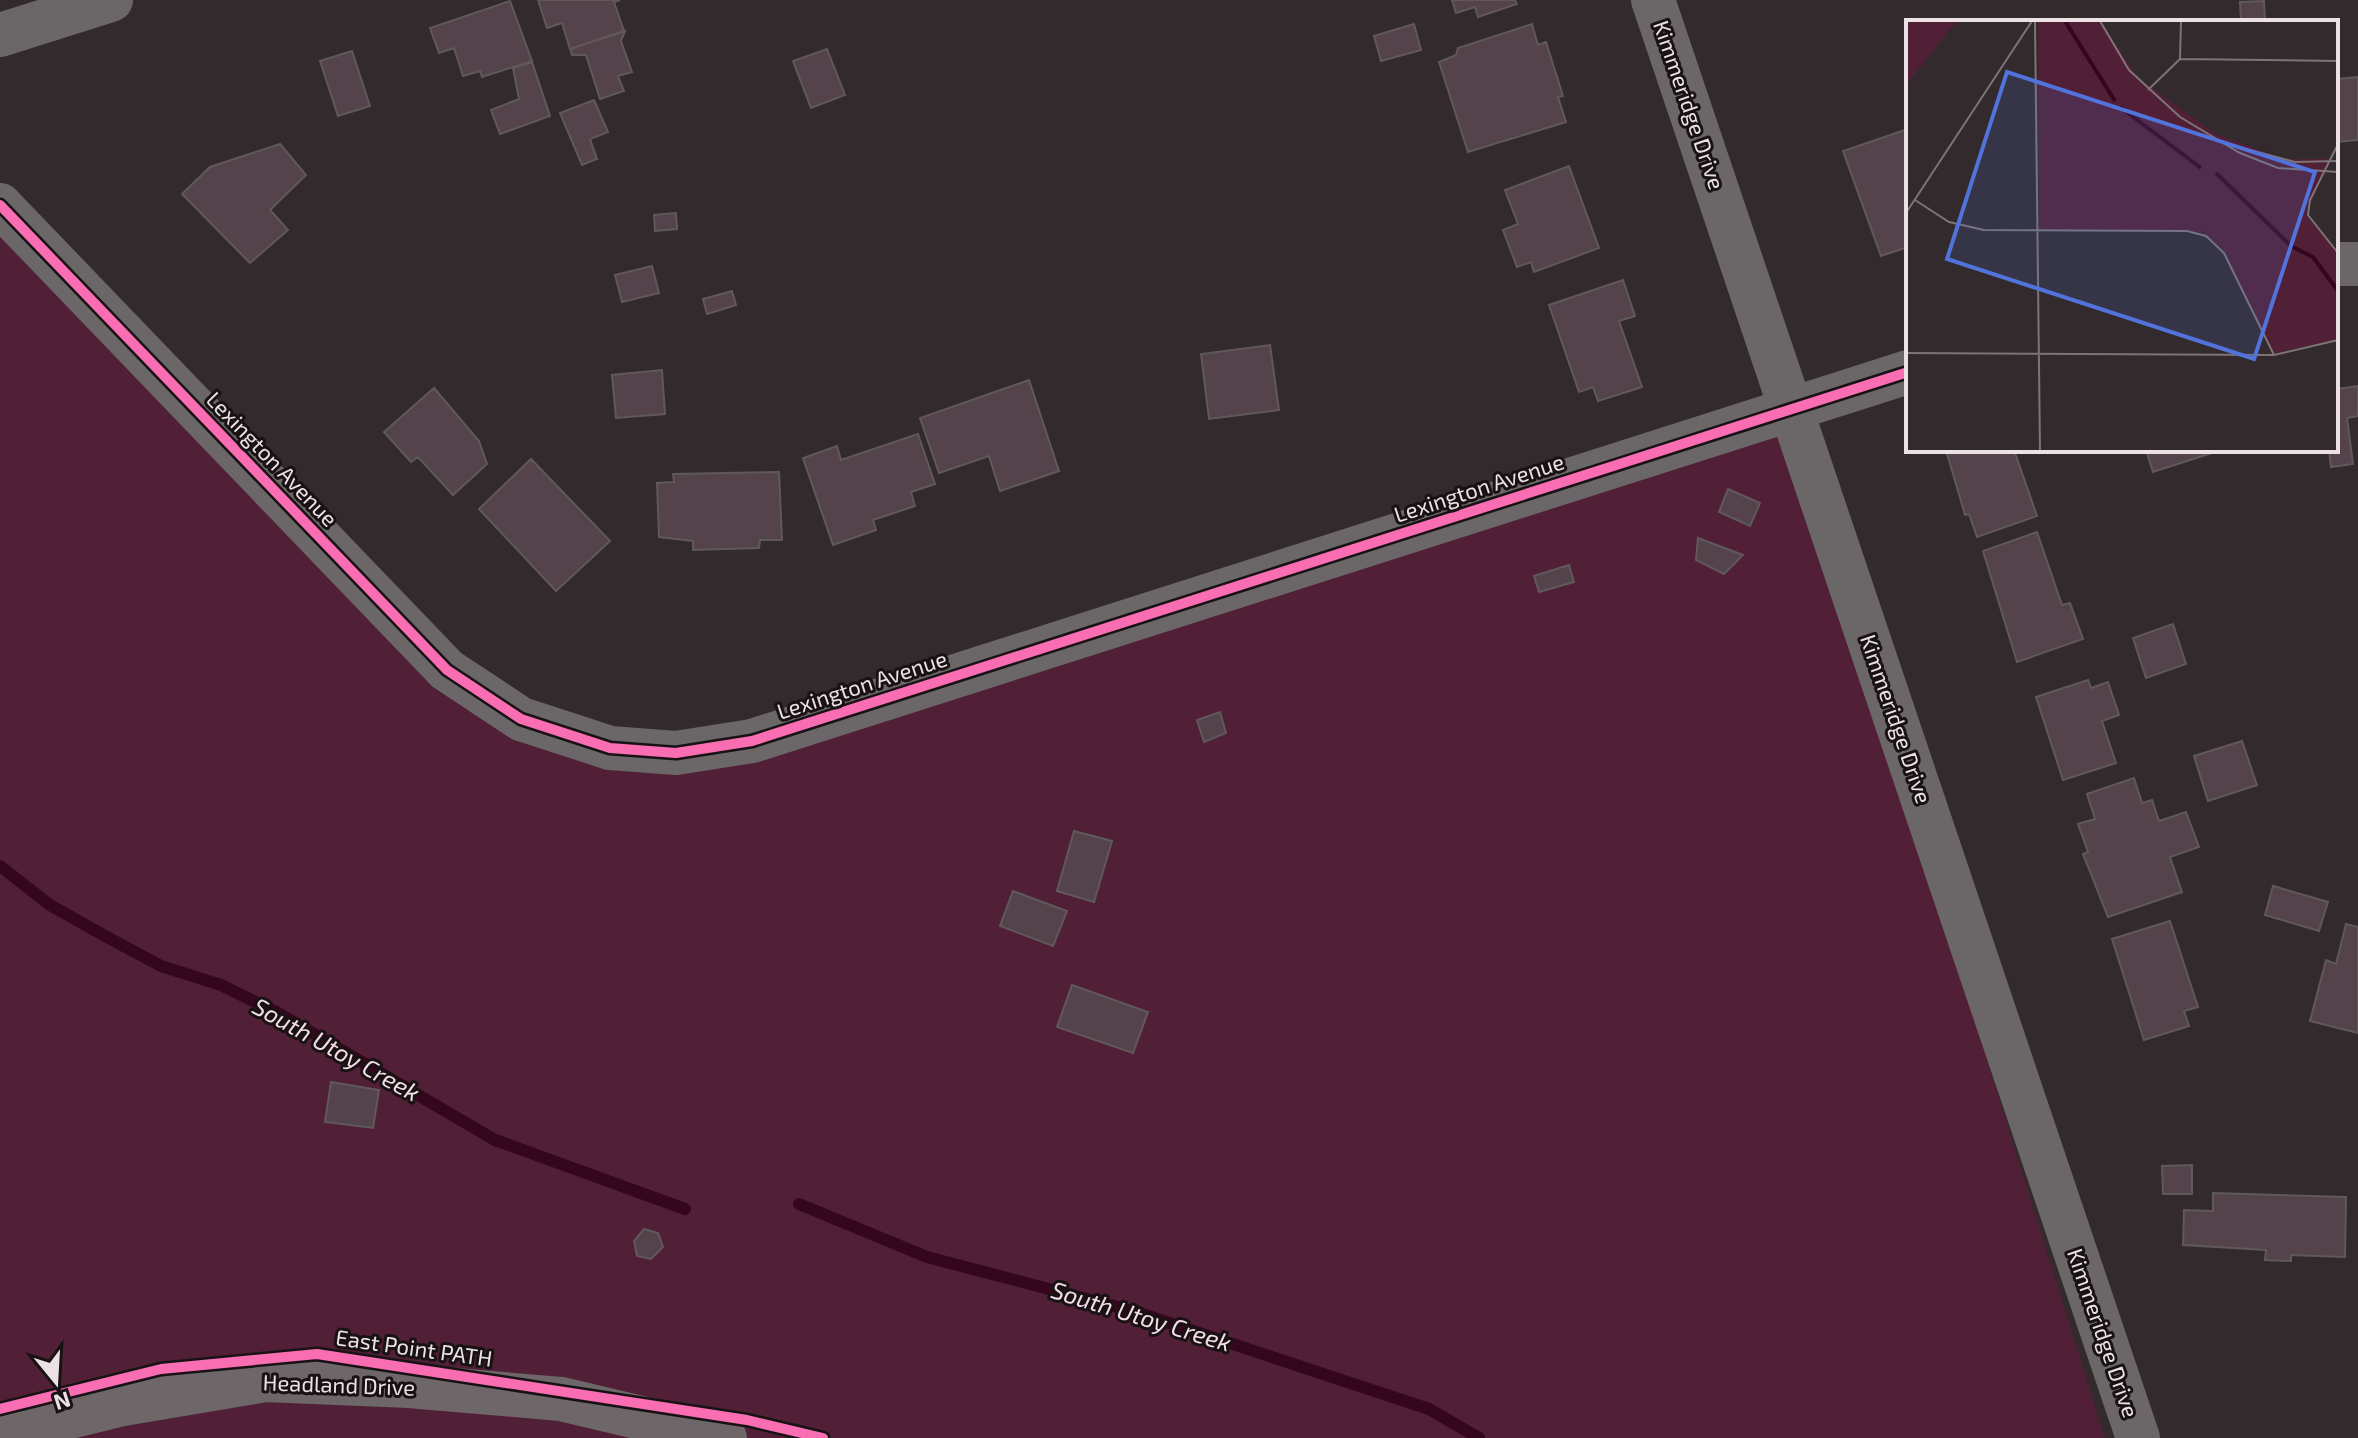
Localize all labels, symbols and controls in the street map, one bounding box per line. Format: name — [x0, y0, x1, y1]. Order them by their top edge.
street label: Kimmeridge Drive — [1649, 17, 1731, 193]
inset map — [1906, 20, 2338, 452]
street label: Lexington Avenue — [202, 386, 344, 531]
street label: Lexington Avenue — [1391, 447, 1567, 527]
street label: Kimmeridge Drive — [1856, 631, 1938, 807]
street label: Lexington Avenue — [774, 644, 950, 724]
water label: South Utoy Creek — [248, 991, 425, 1107]
street label: Kimmeridge Drive — [2063, 1245, 2145, 1421]
water label: South Utoy Creek — [1048, 1274, 1235, 1357]
street label: East Point PATH — [334, 1323, 494, 1371]
north arrow — [16, 1342, 96, 1422]
street label: Headland Drive — [262, 1368, 416, 1400]
text: N — [51, 1387, 74, 1417]

